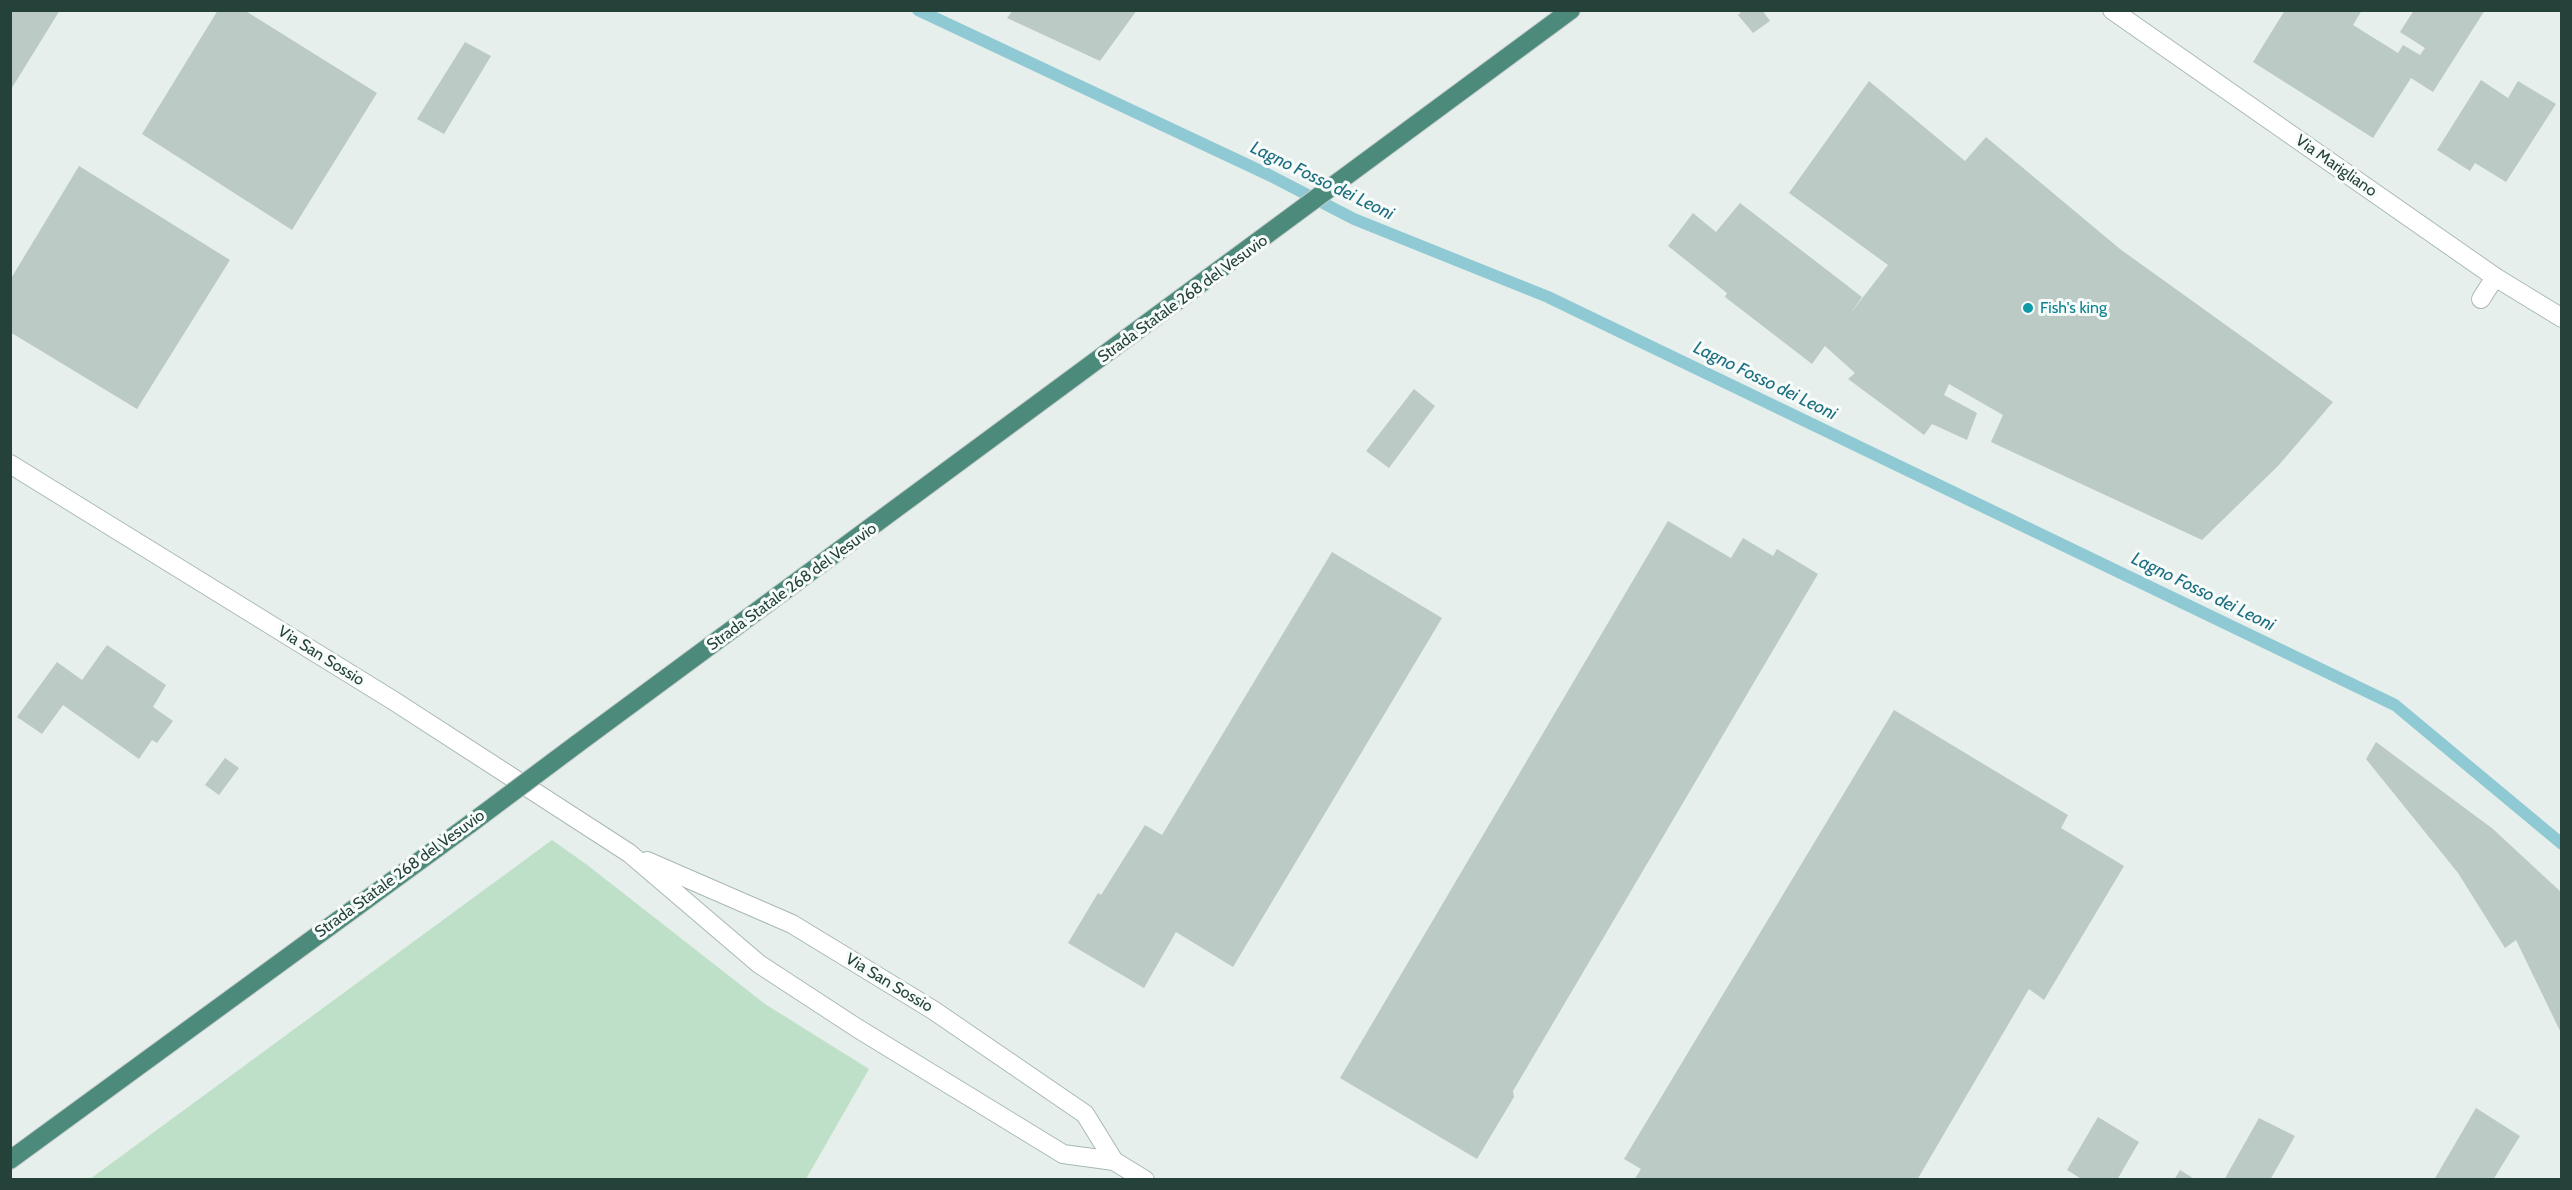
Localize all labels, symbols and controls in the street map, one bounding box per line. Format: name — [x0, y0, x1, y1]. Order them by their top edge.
street label: Via Marigliano — [2292, 131, 2380, 201]
water label: Lagno Fosso dei Leoni — [1247, 137, 1397, 225]
street label: Strada Statale 268 del Vesuvio — [1094, 231, 1272, 367]
place label: Fish's king — [2040, 298, 2107, 318]
marker: Fish's king — [2021, 301, 2035, 315]
water label: Lagno Fosso dei Leoni — [1690, 337, 1840, 425]
street label: Strada Statale 268 del Vesuvio — [703, 519, 881, 655]
water label: Lagno Fosso dei Leoni — [2128, 548, 2278, 636]
street label: Via San Sossio — [274, 622, 368, 690]
street label: Strada Statale 268 del Vesuvio — [311, 806, 489, 942]
street label: Via San Sossio — [842, 949, 936, 1017]

